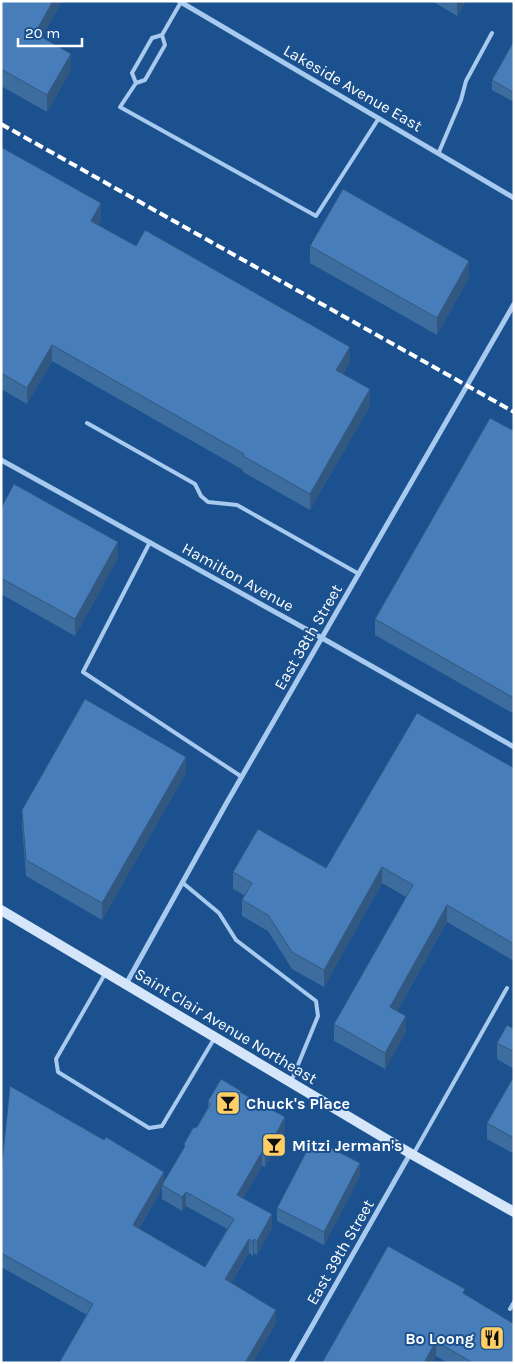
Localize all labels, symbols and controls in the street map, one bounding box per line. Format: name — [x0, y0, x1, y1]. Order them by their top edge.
scale bar — [18, 15, 81, 47]
text: 20 m — [25, 24, 60, 42]
street label: Lakeside Avenue East — [280, 41, 426, 135]
street label: Hamilton Avenue — [179, 538, 297, 616]
street label: East 38th Street — [270, 581, 346, 693]
street label: Saint Clair Avenue Northeast — [131, 964, 321, 1088]
bar icon: Chuck's Place — [215, 1090, 241, 1116]
place label: Chuck's Place — [246, 1094, 350, 1113]
bar icon: Mitzi Jerman's — [261, 1132, 287, 1158]
place label: Mitzi Jerman's — [292, 1136, 402, 1155]
street label: East 39th Street — [302, 1196, 378, 1308]
restaurant icon: Bo Loong — [479, 1325, 505, 1351]
place label: Bo Loong — [405, 1329, 474, 1348]

